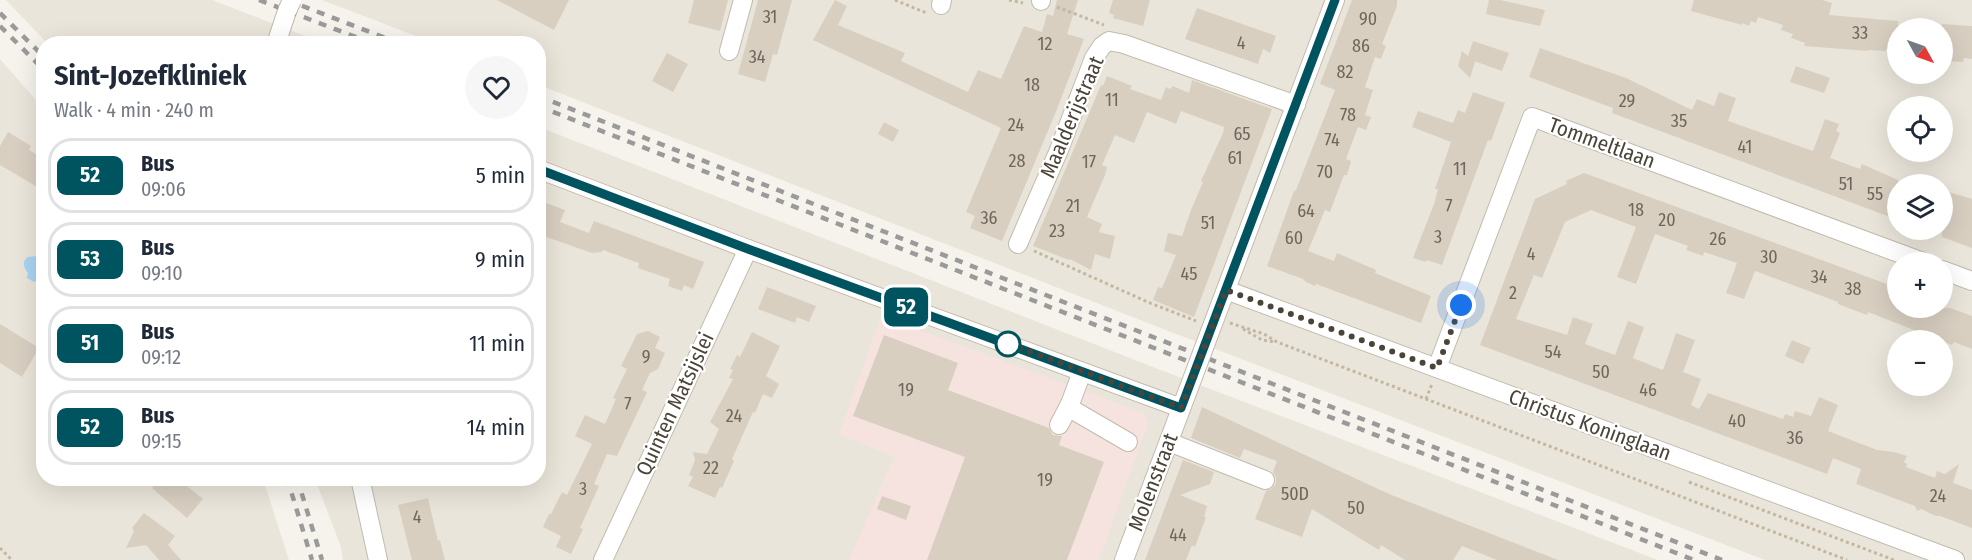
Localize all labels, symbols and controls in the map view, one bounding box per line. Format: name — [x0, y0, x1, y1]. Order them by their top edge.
house number: 31 — [763, 6, 777, 28]
house number: 90 — [1359, 8, 1377, 30]
north arrow — [1887, 18, 1953, 84]
map controls — [1887, 18, 1953, 396]
house number: 33 — [1852, 22, 1868, 44]
house number: 4 — [1237, 32, 1246, 54]
house number: 12 — [1038, 33, 1053, 55]
house number: 86 — [1352, 35, 1370, 57]
house number: 34 — [749, 46, 766, 68]
street label: Maalderijstraat — [1035, 52, 1109, 182]
button: heart — [465, 56, 528, 119]
text: Sint-Jozefkliniek — [54, 59, 247, 92]
house number: 82 — [1337, 61, 1353, 83]
house number: 18 — [1024, 74, 1040, 96]
house number: 11 — [1105, 89, 1119, 111]
house number: 29 — [1619, 90, 1635, 112]
button: locate — [1887, 96, 1953, 162]
text: Walk · 4 min · 240 m — [54, 98, 214, 122]
house number: 78 — [1340, 104, 1356, 126]
house number: 35 — [1671, 110, 1687, 132]
street label: Tommeltlaan — [1545, 112, 1659, 174]
house number: 24 — [1008, 114, 1024, 136]
house number: 65 — [1233, 123, 1251, 145]
house number: 74 — [1324, 129, 1340, 151]
house number: 41 — [1738, 136, 1752, 158]
house number: 61 — [1227, 147, 1243, 169]
text: Bus — [141, 150, 174, 177]
house number: 28 — [1009, 150, 1025, 172]
house number: 17 — [1082, 151, 1096, 173]
house number: 11 — [1453, 158, 1467, 180]
house number: 70 — [1317, 161, 1333, 183]
text: 52 — [80, 162, 100, 188]
text: 5 min — [476, 162, 525, 189]
house number: 51 — [1839, 173, 1853, 195]
button: layers — [1887, 174, 1953, 240]
text: 09:06 — [141, 177, 186, 201]
house number: 55 — [1867, 183, 1883, 205]
house number: 21 — [1066, 195, 1080, 217]
house number: 7 — [1445, 195, 1453, 217]
house number: 18 — [1628, 199, 1644, 221]
house number: 64 — [1297, 200, 1315, 222]
house number: 36 — [980, 207, 998, 229]
house number: 20 — [1658, 209, 1676, 231]
house number: 51 — [1201, 212, 1215, 234]
house number: 23 — [1049, 220, 1065, 242]
house number: 3 — [1434, 226, 1442, 248]
house number: 60 — [1285, 227, 1303, 249]
house number: 26 — [1710, 228, 1727, 250]
text: Bus — [141, 234, 174, 261]
house number: 4 — [1527, 243, 1536, 265]
text: 53 — [80, 246, 100, 272]
text: 9 min — [475, 246, 525, 273]
house number: 30 — [1760, 246, 1778, 268]
button: + — [1887, 252, 1953, 318]
text: 09:10 — [141, 261, 183, 285]
house number: 45 — [1181, 263, 1197, 285]
house number: 34 — [1811, 266, 1828, 288]
house number: 38 — [1844, 278, 1862, 300]
house number: 2 — [1509, 282, 1517, 304]
line badge: 52 — [879, 288, 933, 326]
your location — [1446, 290, 1476, 320]
text: 52 — [896, 294, 916, 320]
text: Bus — [141, 318, 174, 345]
street label: Quinten Matsijslei — [630, 328, 720, 480]
text: 51 — [81, 330, 99, 356]
text: 11 min — [469, 330, 525, 357]
button: − — [1887, 330, 1953, 396]
unlabelled marker — [995, 331, 1021, 357]
house number: 54 — [1545, 341, 1562, 363]
text: 09:12 — [141, 345, 181, 369]
house number: 9 — [642, 346, 650, 368]
house number: 50 — [1592, 361, 1610, 383]
house number: 19 — [898, 379, 914, 401]
house number: 46 — [1639, 379, 1657, 401]
street label: Christus Koninglaan — [1505, 384, 1675, 466]
house number: 7 — [624, 393, 632, 415]
text: Bus — [141, 402, 174, 429]
house number: 24 — [726, 405, 742, 427]
house number: 40 — [1728, 410, 1746, 432]
text: 52 — [80, 414, 100, 440]
text: 14 min — [467, 414, 525, 441]
house number: 36 — [1786, 427, 1804, 449]
text: 09:15 — [141, 429, 181, 453]
street label: Molenstraat — [1122, 429, 1184, 535]
house number: 22 — [703, 457, 719, 479]
house number: 19 — [1037, 469, 1053, 491]
house number: 3 — [579, 478, 587, 500]
house number: 50D — [1281, 483, 1309, 505]
house number: 24 — [1930, 485, 1946, 507]
house number: 50 — [1347, 497, 1365, 519]
house number: 4 — [413, 506, 422, 528]
house number: 44 — [1169, 524, 1187, 546]

